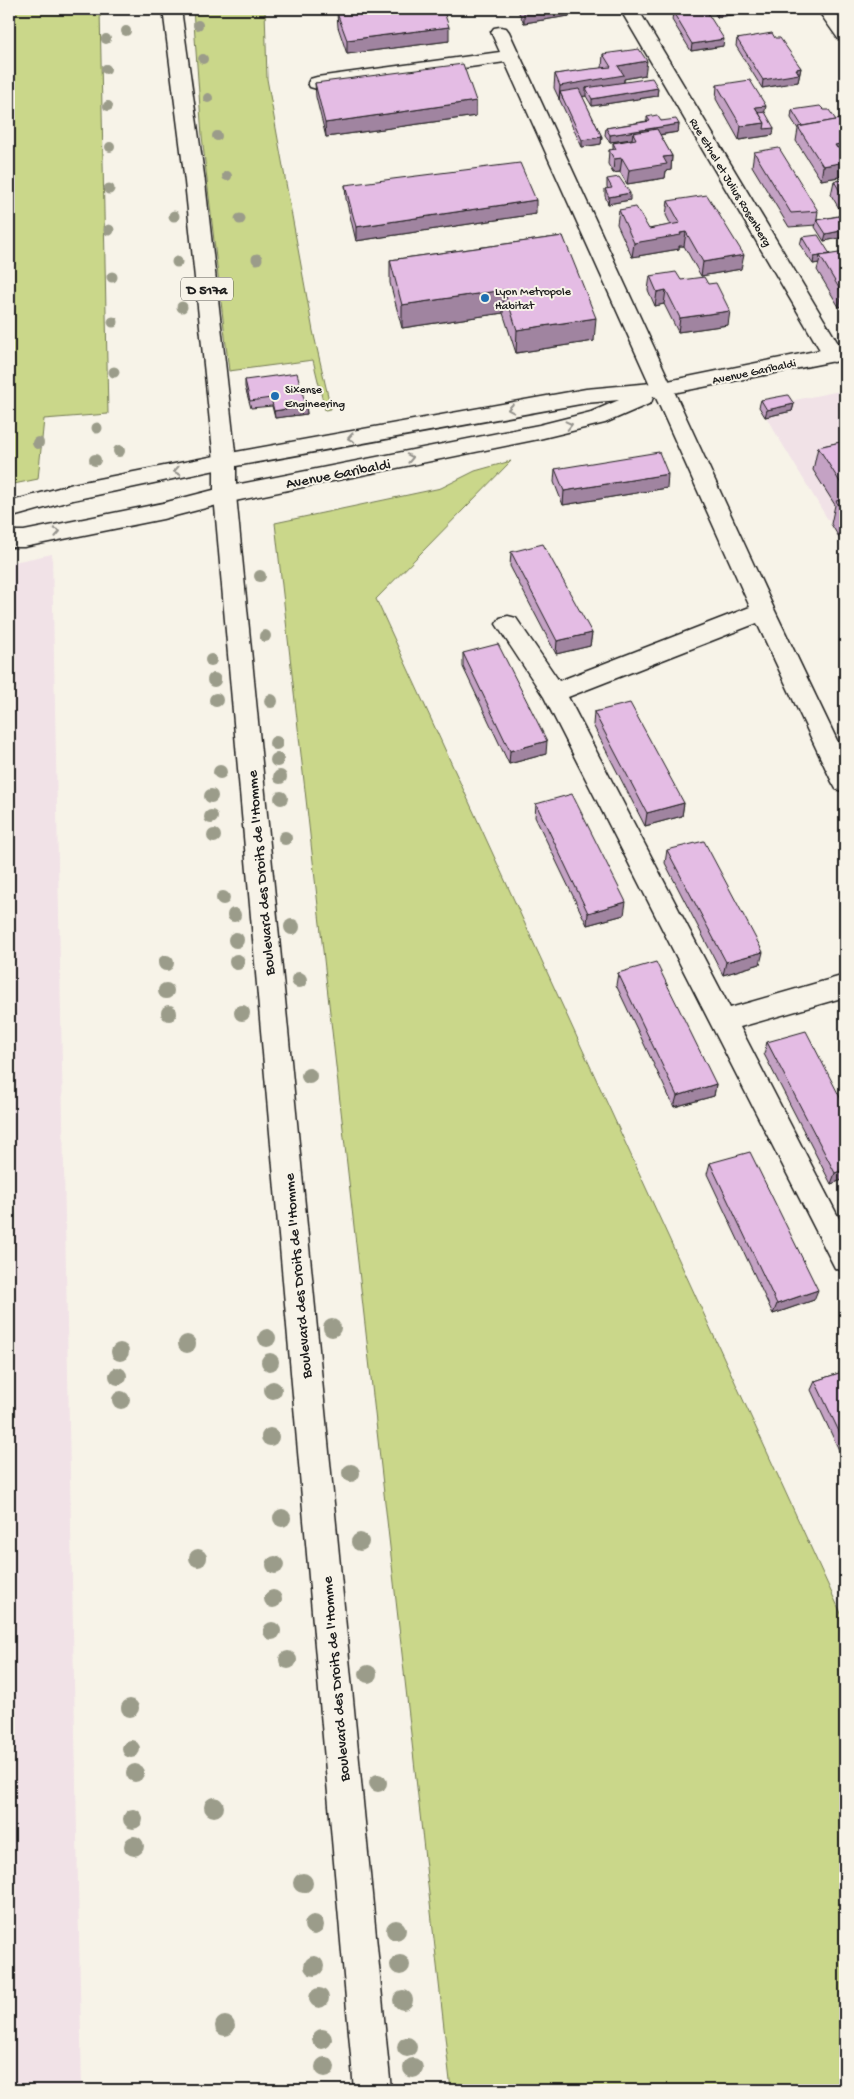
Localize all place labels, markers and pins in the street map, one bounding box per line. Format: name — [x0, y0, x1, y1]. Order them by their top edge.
place label: Lyon Metropole Habitat — [495, 286, 572, 314]
marker: Lyon Metropole Habitat — [479, 292, 491, 304]
place label: Sixense Engineering — [285, 384, 345, 412]
marker: Sixense Engineering — [269, 390, 281, 402]

